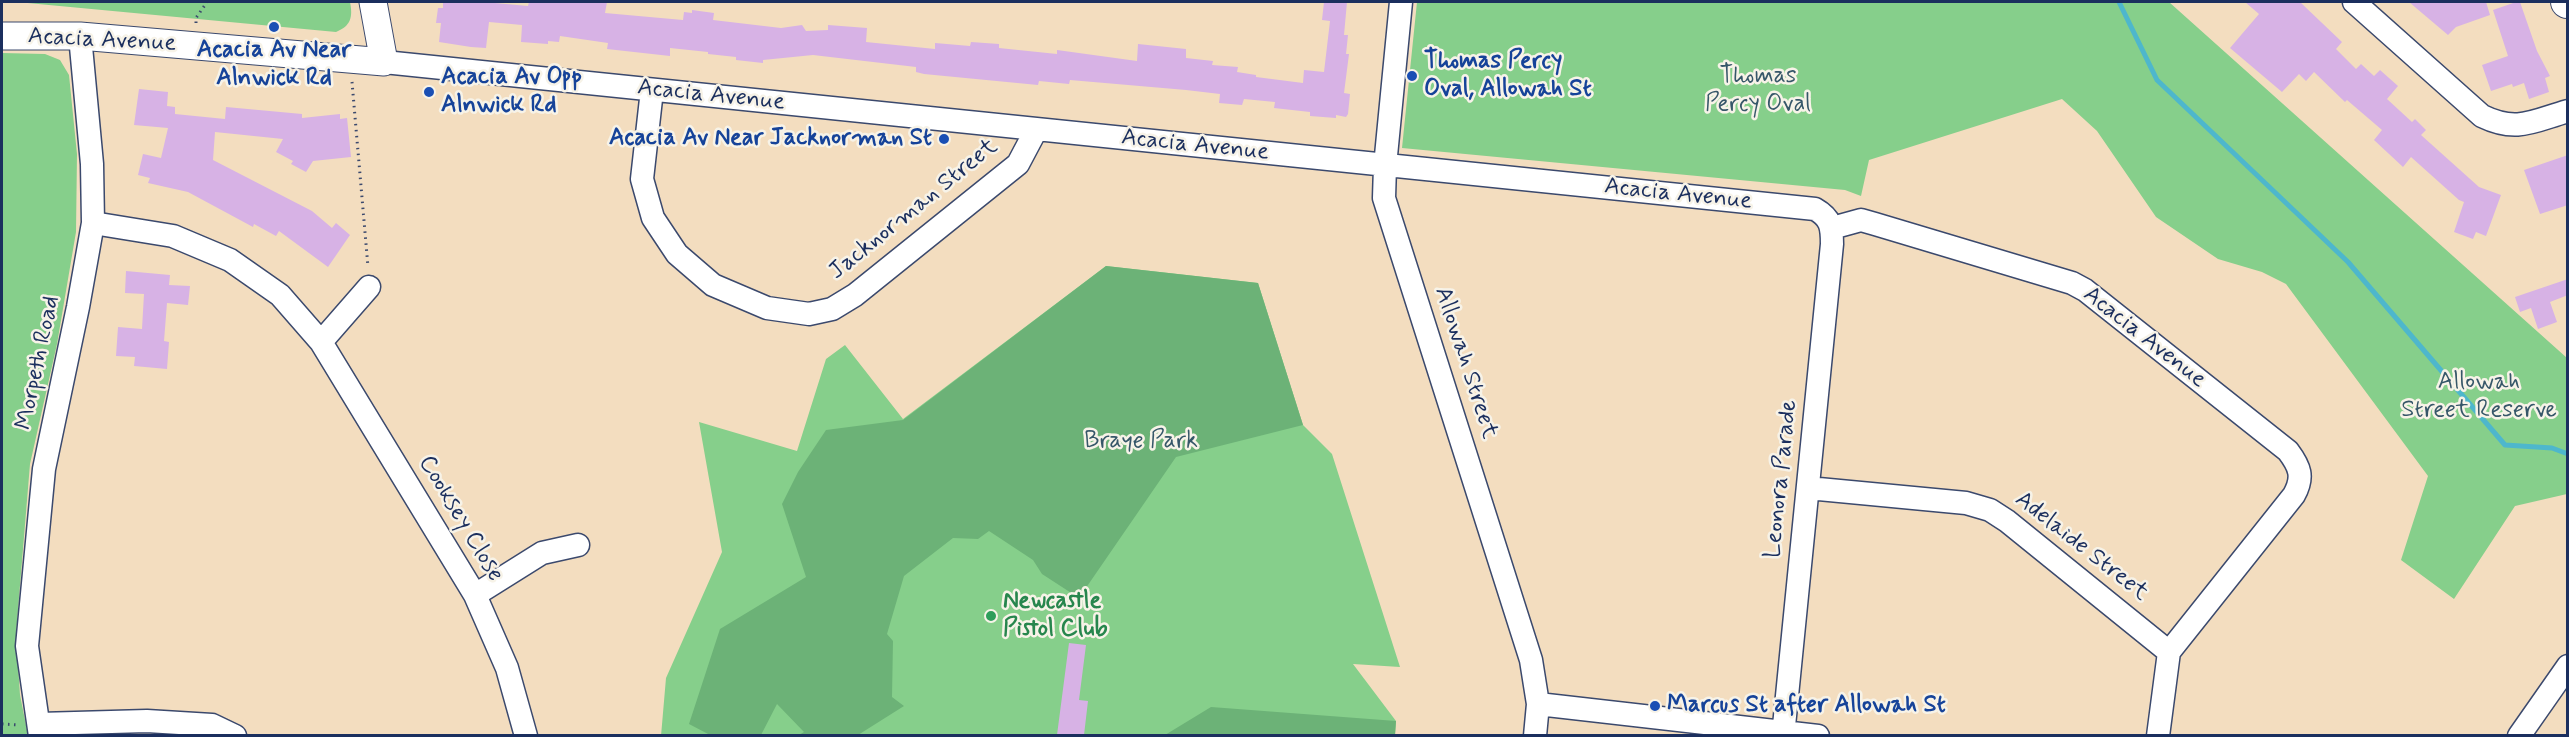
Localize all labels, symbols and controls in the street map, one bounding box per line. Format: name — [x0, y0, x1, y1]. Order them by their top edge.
marker: Acacia Av Near Alnwick Rd — [267, 20, 281, 34]
street label: Acacia Avenue — [27, 23, 177, 59]
place label: Acacia Av Near Alnwick Rd — [197, 37, 351, 93]
place label: Thomas Percy Oval, Allowah St — [1424, 48, 1592, 104]
park label: Thomas Percy Oval — [1705, 63, 1811, 119]
place label: Acacia Av Opp Alnwick Rd — [441, 64, 582, 120]
marker: Thomas Percy Oval, Allowah St — [1405, 69, 1419, 83]
street label: Acacia Avenue — [636, 74, 786, 118]
marker: Acacia Av Opp Alnwick Rd — [422, 85, 436, 99]
street label: Acacia Avenue — [1120, 124, 1270, 168]
place label: Acacia Av Near Jacknorman St — [609, 125, 932, 153]
marker: Acacia Av Near Jacknorman St — [937, 132, 951, 146]
street label: Jacknorman Street — [824, 133, 1004, 287]
street label: Acacia Avenue — [1603, 173, 1753, 217]
street label: Acacia Avenue — [2077, 281, 2211, 395]
street label: Allowah Street — [1427, 284, 1503, 442]
street label: Morpeth Road — [11, 293, 67, 433]
park label: Allowah Street Reserve — [2401, 369, 2557, 425]
street label: Leonora Parade — [1759, 398, 1805, 560]
park label: Braye Park — [1084, 428, 1198, 456]
street label: Cooksey Close — [411, 451, 509, 587]
street label: Adelaide Street — [2008, 486, 2154, 608]
place label: Newcastle Pistol Club — [1003, 588, 1108, 644]
marker: Newcastle Pistol Club — [984, 609, 998, 623]
place label: Marcus St after Allowah St — [1667, 692, 1946, 720]
marker: Marcus St after Allowah St — [1648, 699, 1662, 713]

